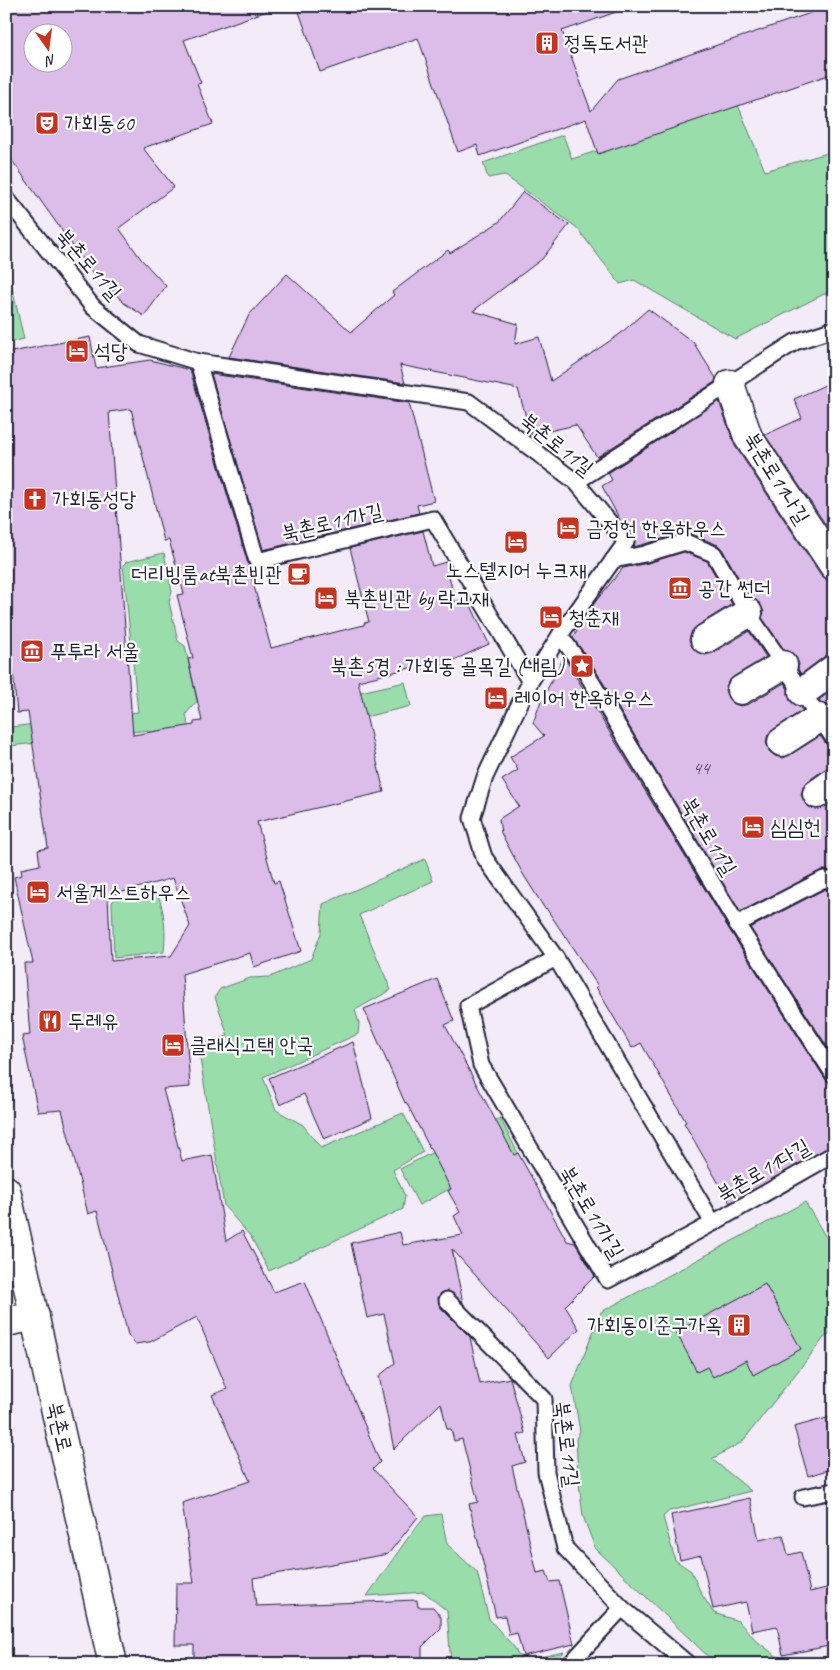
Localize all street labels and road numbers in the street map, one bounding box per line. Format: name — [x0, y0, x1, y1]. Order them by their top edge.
street label: 북촌로11길 — [51, 223, 127, 305]
street label: 북촌로11길 — [515, 407, 599, 481]
street label: 북촌로11나길 — [739, 427, 815, 529]
street label: 북촌로11가길 — [279, 498, 385, 546]
street label: 북촌로11길 — [676, 792, 742, 880]
street label: 북촌로11다길 — [712, 1133, 814, 1207]
street label: 북촌로11가길 — [554, 1161, 630, 1263]
street label: 북촌로 — [42, 1399, 78, 1455]
street label: 북촌로11길 — [549, 1399, 585, 1489]

